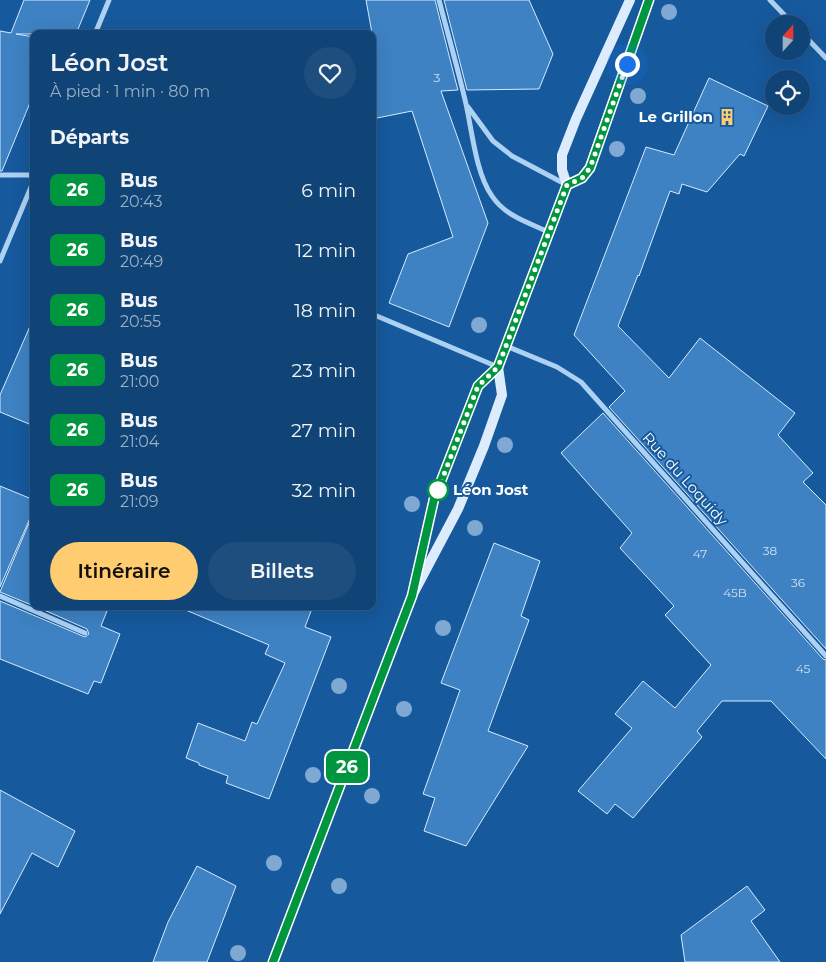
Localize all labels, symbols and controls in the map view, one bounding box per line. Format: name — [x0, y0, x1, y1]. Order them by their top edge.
north arrow — [765, 15, 810, 60]
map controls — [765, 15, 810, 115]
button: heart — [304, 47, 356, 99]
text: Léon Jost — [50, 48, 168, 77]
your location — [615, 52, 640, 77]
house number: 3 — [434, 70, 441, 85]
button: locate — [765, 70, 810, 115]
text: À pied · 1 min · 80 m — [50, 82, 210, 101]
place label: Le Grillon — [639, 107, 713, 126]
building icon: Le Grillon — [717, 107, 737, 127]
text: Départs — [50, 126, 129, 149]
text: Bus — [120, 169, 158, 192]
text: 26 — [66, 179, 89, 201]
text: 6 min — [301, 179, 356, 202]
text: 20:43 — [120, 192, 162, 211]
text: Bus — [120, 229, 158, 252]
text: 26 — [66, 239, 89, 261]
text: 12 min — [295, 239, 356, 262]
text: 20:49 — [120, 252, 163, 271]
text: Bus — [120, 289, 158, 312]
text: 26 — [66, 299, 89, 321]
text: 18 min — [294, 299, 356, 322]
text: 20:55 — [120, 312, 161, 331]
text: Bus — [120, 349, 158, 372]
text: 26 — [66, 359, 89, 381]
text: 23 min — [291, 359, 356, 382]
text: 21:00 — [120, 372, 159, 391]
text: Bus — [120, 409, 158, 432]
text: 26 — [66, 419, 89, 441]
text: 27 min — [291, 419, 356, 442]
street label: Rue du Loquidy — [639, 428, 733, 530]
text: 21:04 — [120, 432, 159, 451]
text: Bus — [120, 469, 158, 492]
text: 26 — [66, 479, 89, 501]
text: 32 min — [291, 479, 356, 502]
marker: Léon Jost — [427, 479, 449, 501]
place label: Léon Jost — [453, 480, 529, 499]
text: 21:09 — [120, 492, 159, 511]
button: Itinéraire — [50, 542, 198, 600]
button: Billets — [208, 542, 356, 600]
house number: 38 — [763, 543, 778, 558]
house number: 47 — [693, 546, 707, 561]
house number: 36 — [791, 575, 805, 590]
house number: 45B — [723, 585, 747, 600]
house number: 45 — [796, 661, 811, 676]
line badge: 26 — [324, 751, 370, 783]
text: 26 — [336, 756, 358, 778]

